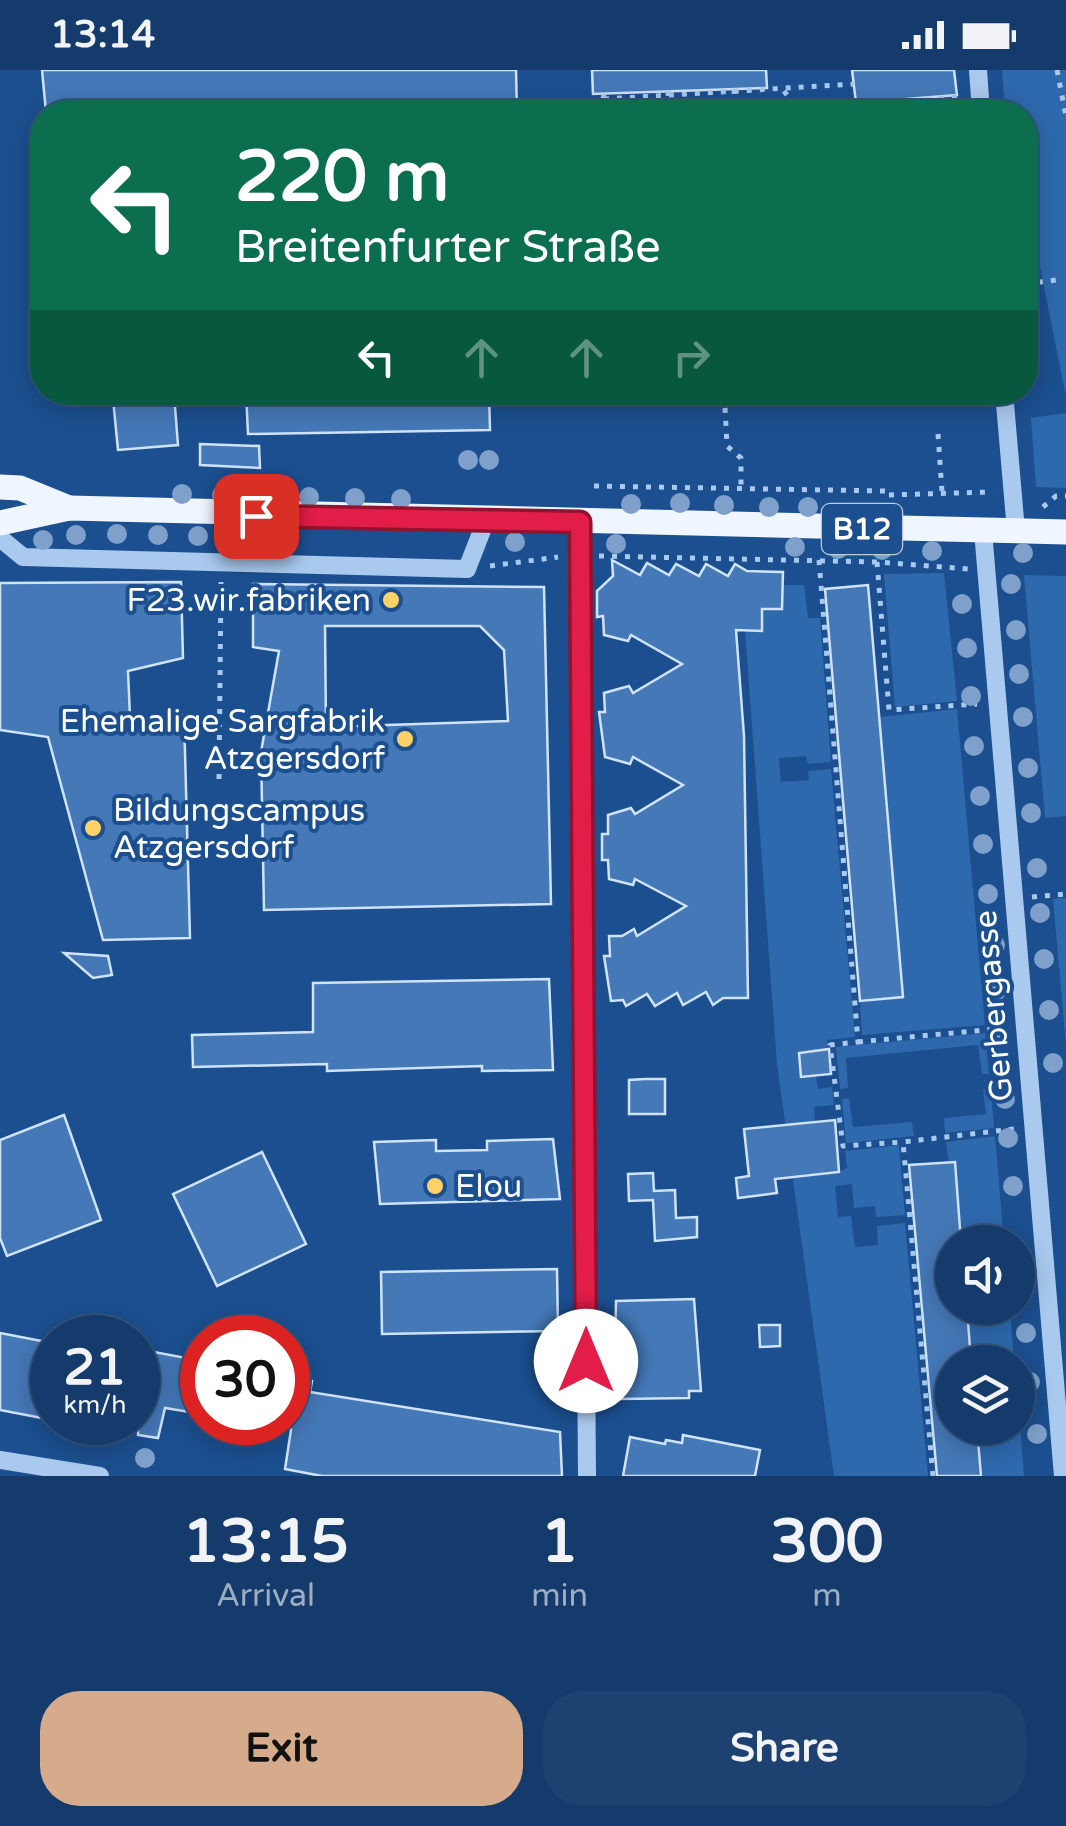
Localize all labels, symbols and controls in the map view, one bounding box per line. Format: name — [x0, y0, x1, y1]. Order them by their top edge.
text: 13:14 — [50, 12, 155, 58]
text: 220 m — [235, 136, 449, 220]
icon: left — [70, 140, 200, 270]
text: Breitenfurter Straße — [235, 221, 661, 275]
icon: left — [349, 330, 404, 385]
icon: ahead — [454, 330, 509, 385]
icon: ahead — [559, 330, 614, 385]
icon: right — [664, 330, 719, 385]
pin — [214, 474, 299, 559]
icon: arrive — [229, 489, 284, 544]
road number: B12 — [822, 504, 902, 554]
place label: F23.wir.fabriken — [127, 582, 371, 620]
marker: F23.wir.fabriken — [380, 589, 402, 611]
place label: Ehemalige Sargfabrik Atzgersdorf — [60, 703, 386, 778]
marker: Ehemalige Sargfabrik Atzgersdorf — [394, 728, 416, 750]
place label: Bildungscampus Atzgersdorf — [113, 792, 365, 867]
marker: Bildungscampus Atzgersdorf — [82, 817, 104, 839]
street label: Gerbergasse — [967, 909, 1021, 1103]
place label: Elou — [455, 1168, 522, 1206]
marker: Elou — [424, 1175, 446, 1197]
map controls — [935, 1225, 1035, 1445]
button: sound — [935, 1225, 1035, 1325]
position arrow — [534, 1309, 638, 1413]
speed limit sign: 30 — [180, 1315, 310, 1445]
text: 21 — [64, 1338, 126, 1398]
button: layers — [935, 1345, 1035, 1445]
text: km/h — [64, 1390, 126, 1420]
text: 13:15 — [182, 1506, 349, 1578]
text: 1 — [541, 1506, 578, 1578]
text: 300 — [770, 1506, 884, 1578]
text: Arrival — [216, 1577, 315, 1615]
text: min — [531, 1577, 588, 1615]
text: m — [812, 1577, 842, 1615]
button: Exit — [40, 1691, 523, 1806]
button: Share — [543, 1691, 1026, 1806]

